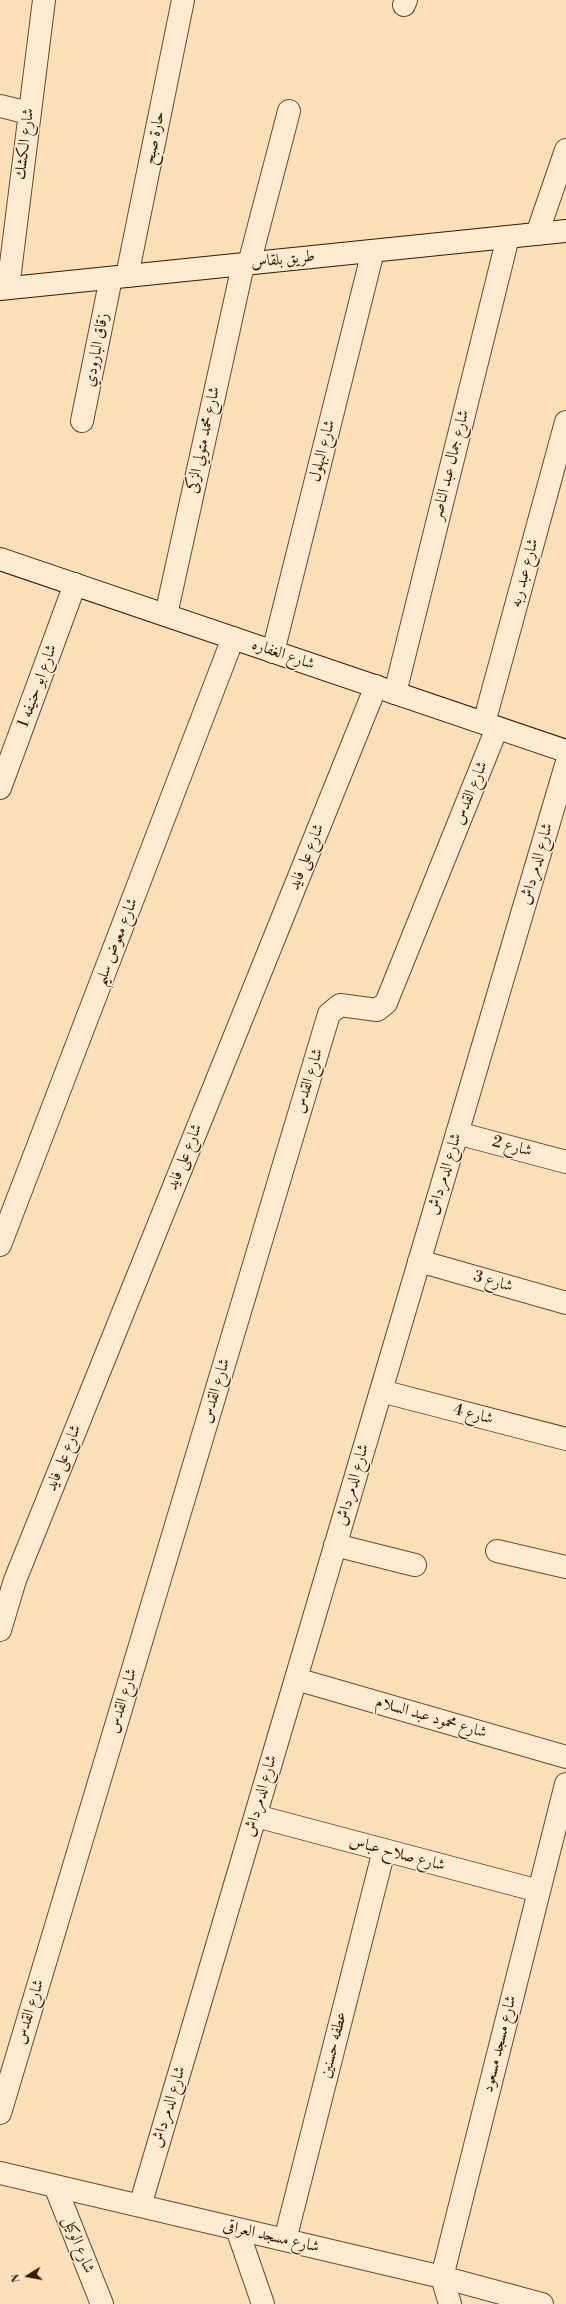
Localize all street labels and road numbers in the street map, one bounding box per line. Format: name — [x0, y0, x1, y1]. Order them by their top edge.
street label: شارع الكشك — [11, 107, 39, 181]
street label: حارة صبح — [140, 110, 170, 166]
street label: طريق بلقاس — [250, 247, 316, 273]
street label: زقاق البارودي — [80, 311, 114, 389]
street label: شارع محمد متولي الزكى — [183, 385, 225, 495]
street label: شارع جمال عبد الناصر — [428, 408, 474, 522]
street label: شارع البهلول — [306, 418, 340, 484]
street label: شارع عبد ربه — [507, 537, 543, 609]
street label: شارع الغفاره — [249, 635, 317, 675]
street label: شارع ابو حنيفه 1 — [14, 642, 62, 730]
street label: شارع القدس — [450, 758, 492, 828]
street label: شارع على فايد — [285, 821, 329, 893]
street label: شارع الدمرداش — [516, 821, 558, 907]
street label: شارع معوض سليم — [91, 895, 143, 989]
street label: شارع القدس — [290, 1046, 328, 1116]
street label: شارع على فايد — [163, 1121, 207, 1193]
street label: شارع الدمرداش — [424, 1131, 466, 1217]
street label: شارع 2 — [490, 1133, 534, 1161]
street label: شارع 3 — [471, 1267, 515, 1297]
street label: شارع القدس — [197, 1356, 235, 1426]
street label: شارع 4 — [451, 1401, 495, 1429]
street label: شارع على فايد — [42, 1422, 86, 1494]
street label: شارع الدمرداش — [332, 1442, 374, 1528]
street label: شارع القدس — [104, 1666, 142, 1736]
street label: شارع محمود عبد السلام — [373, 1693, 489, 1743]
street label: شارع الدمرداش — [240, 1753, 282, 1839]
street label: شارع صلاح عباس — [347, 1832, 447, 1876]
street label: شارع القدس — [11, 1977, 49, 2047]
street label: شارع مسجد مسعود — [479, 1993, 521, 2095]
street label: عطفه حسنين — [317, 2010, 351, 2080]
street label: شارع الدمرداش — [148, 2064, 190, 2150]
street label: شارع الوكيل — [58, 2214, 98, 2276]
street label: شارع مسجد العراقى — [221, 2217, 321, 2257]

